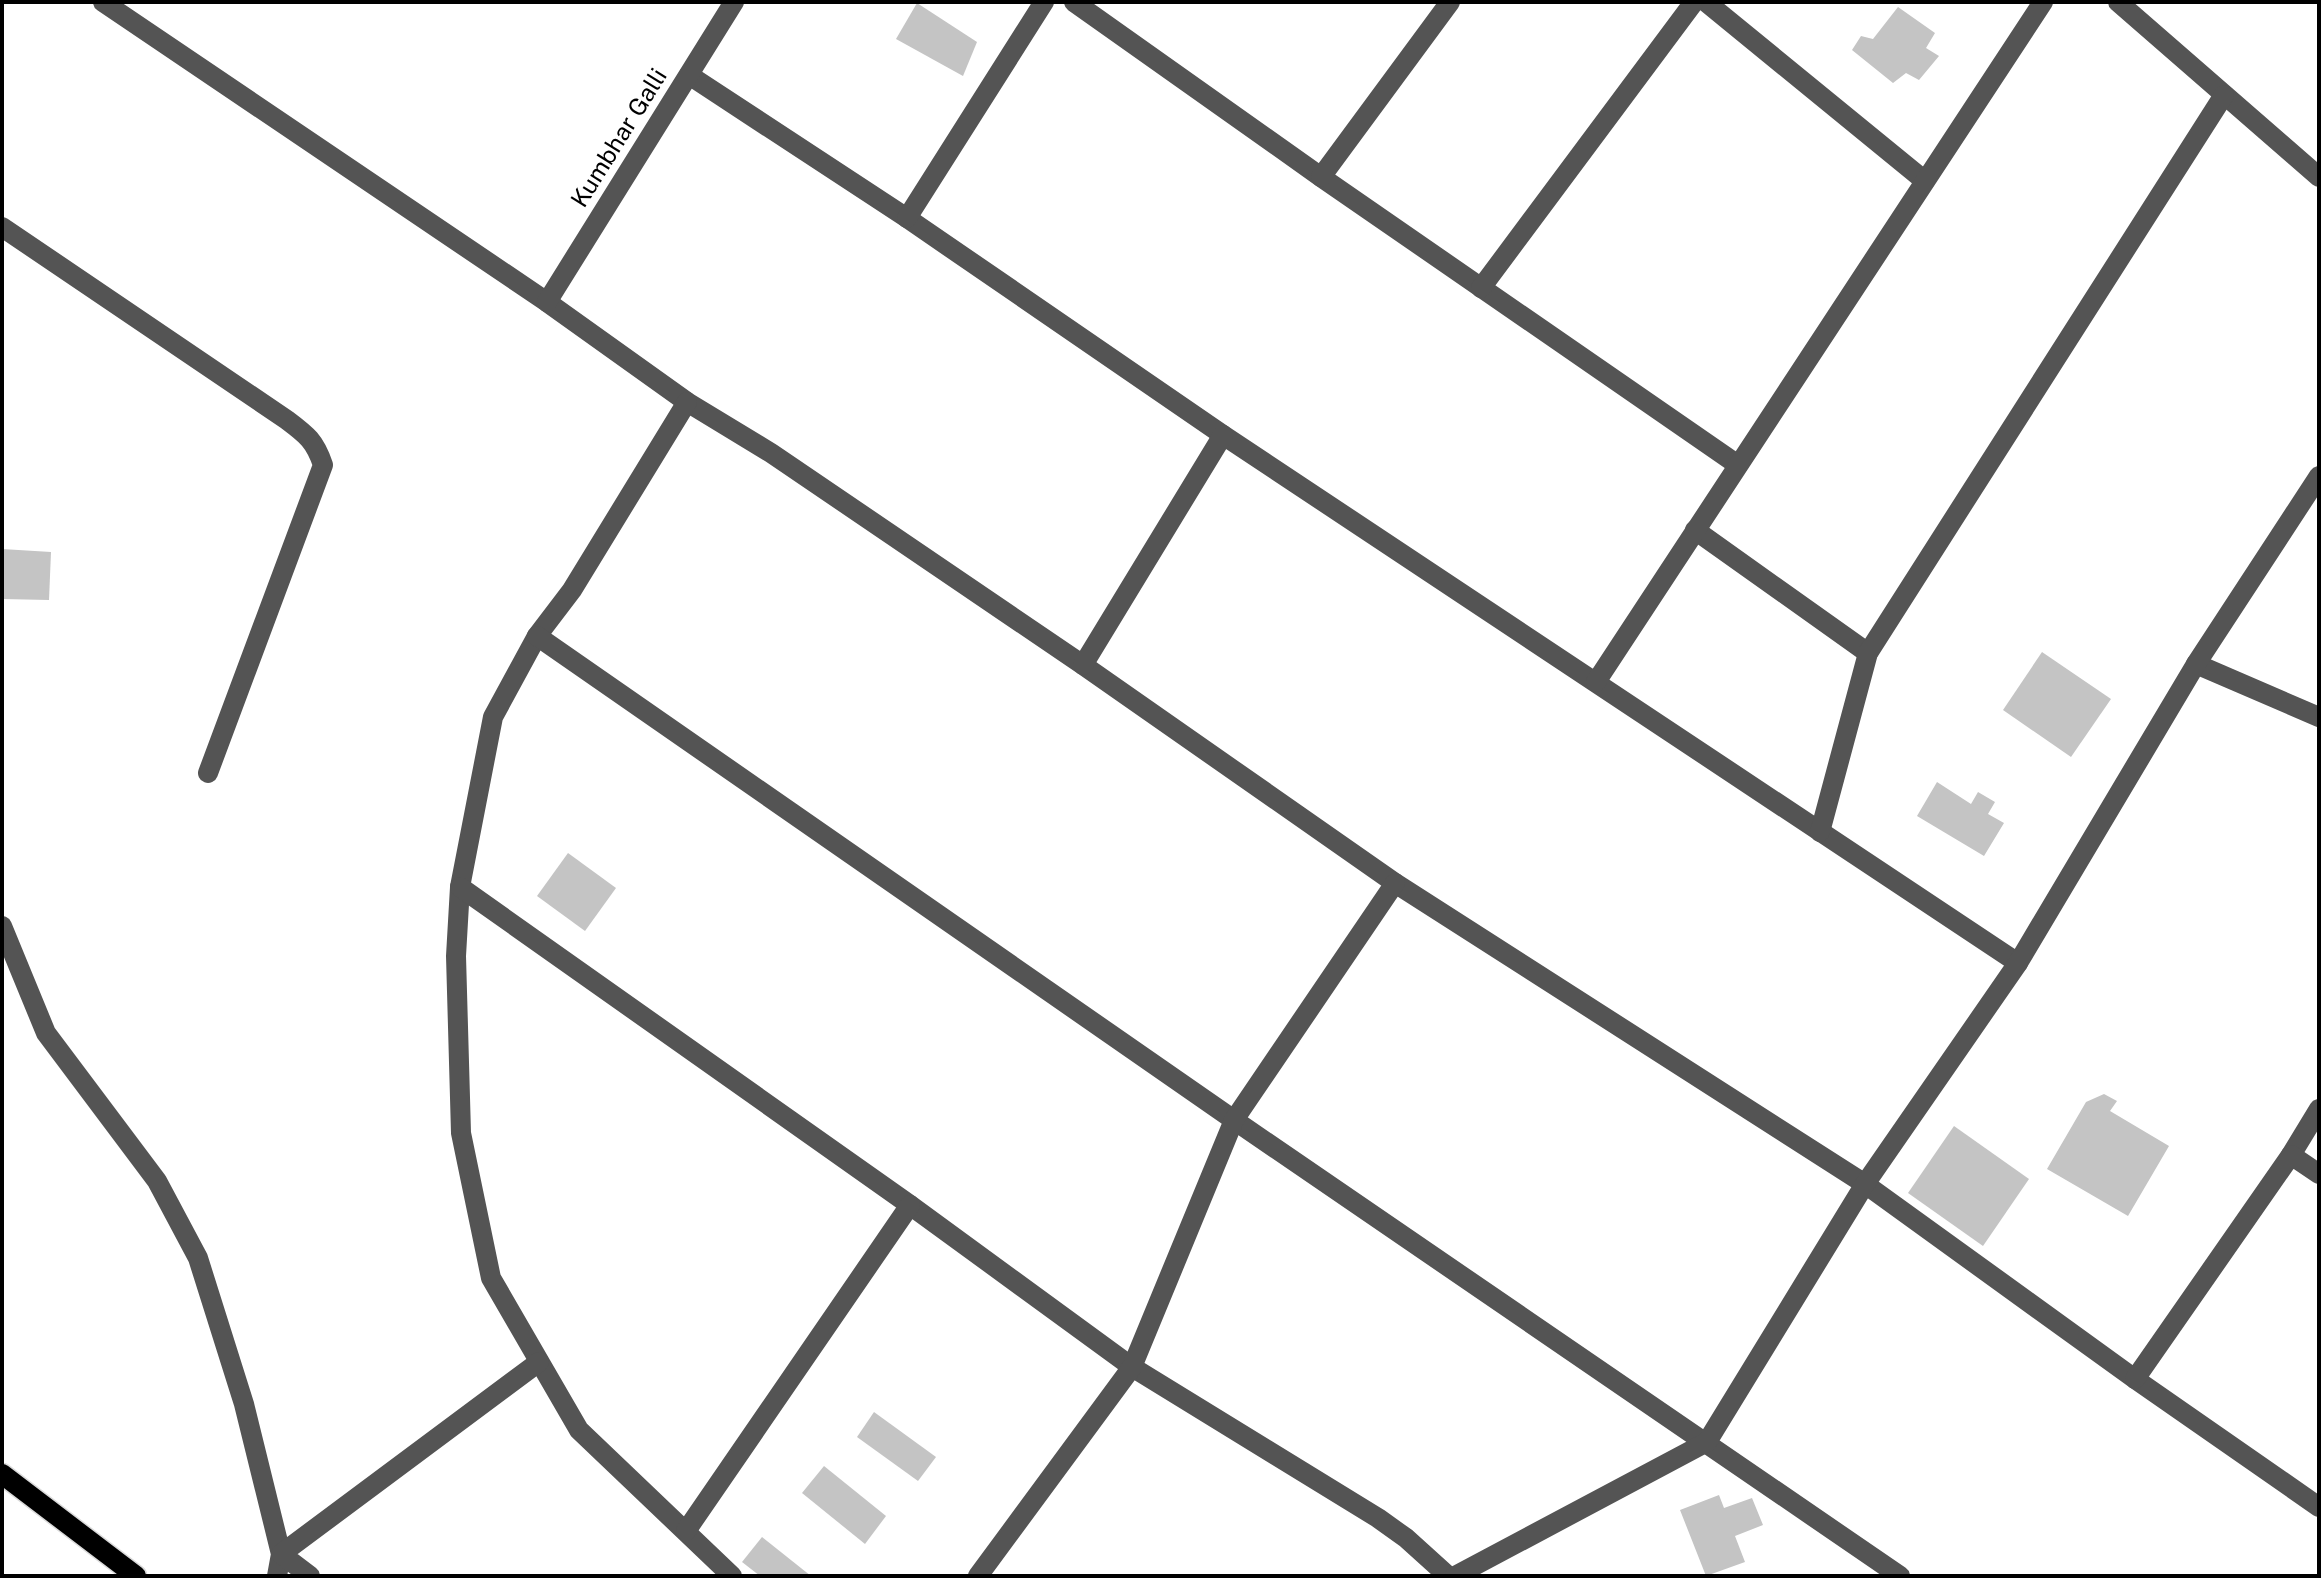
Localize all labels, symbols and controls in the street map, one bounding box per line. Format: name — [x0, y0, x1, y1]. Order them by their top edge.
street label: Kumbhar Galli — [564, 63, 672, 212]

